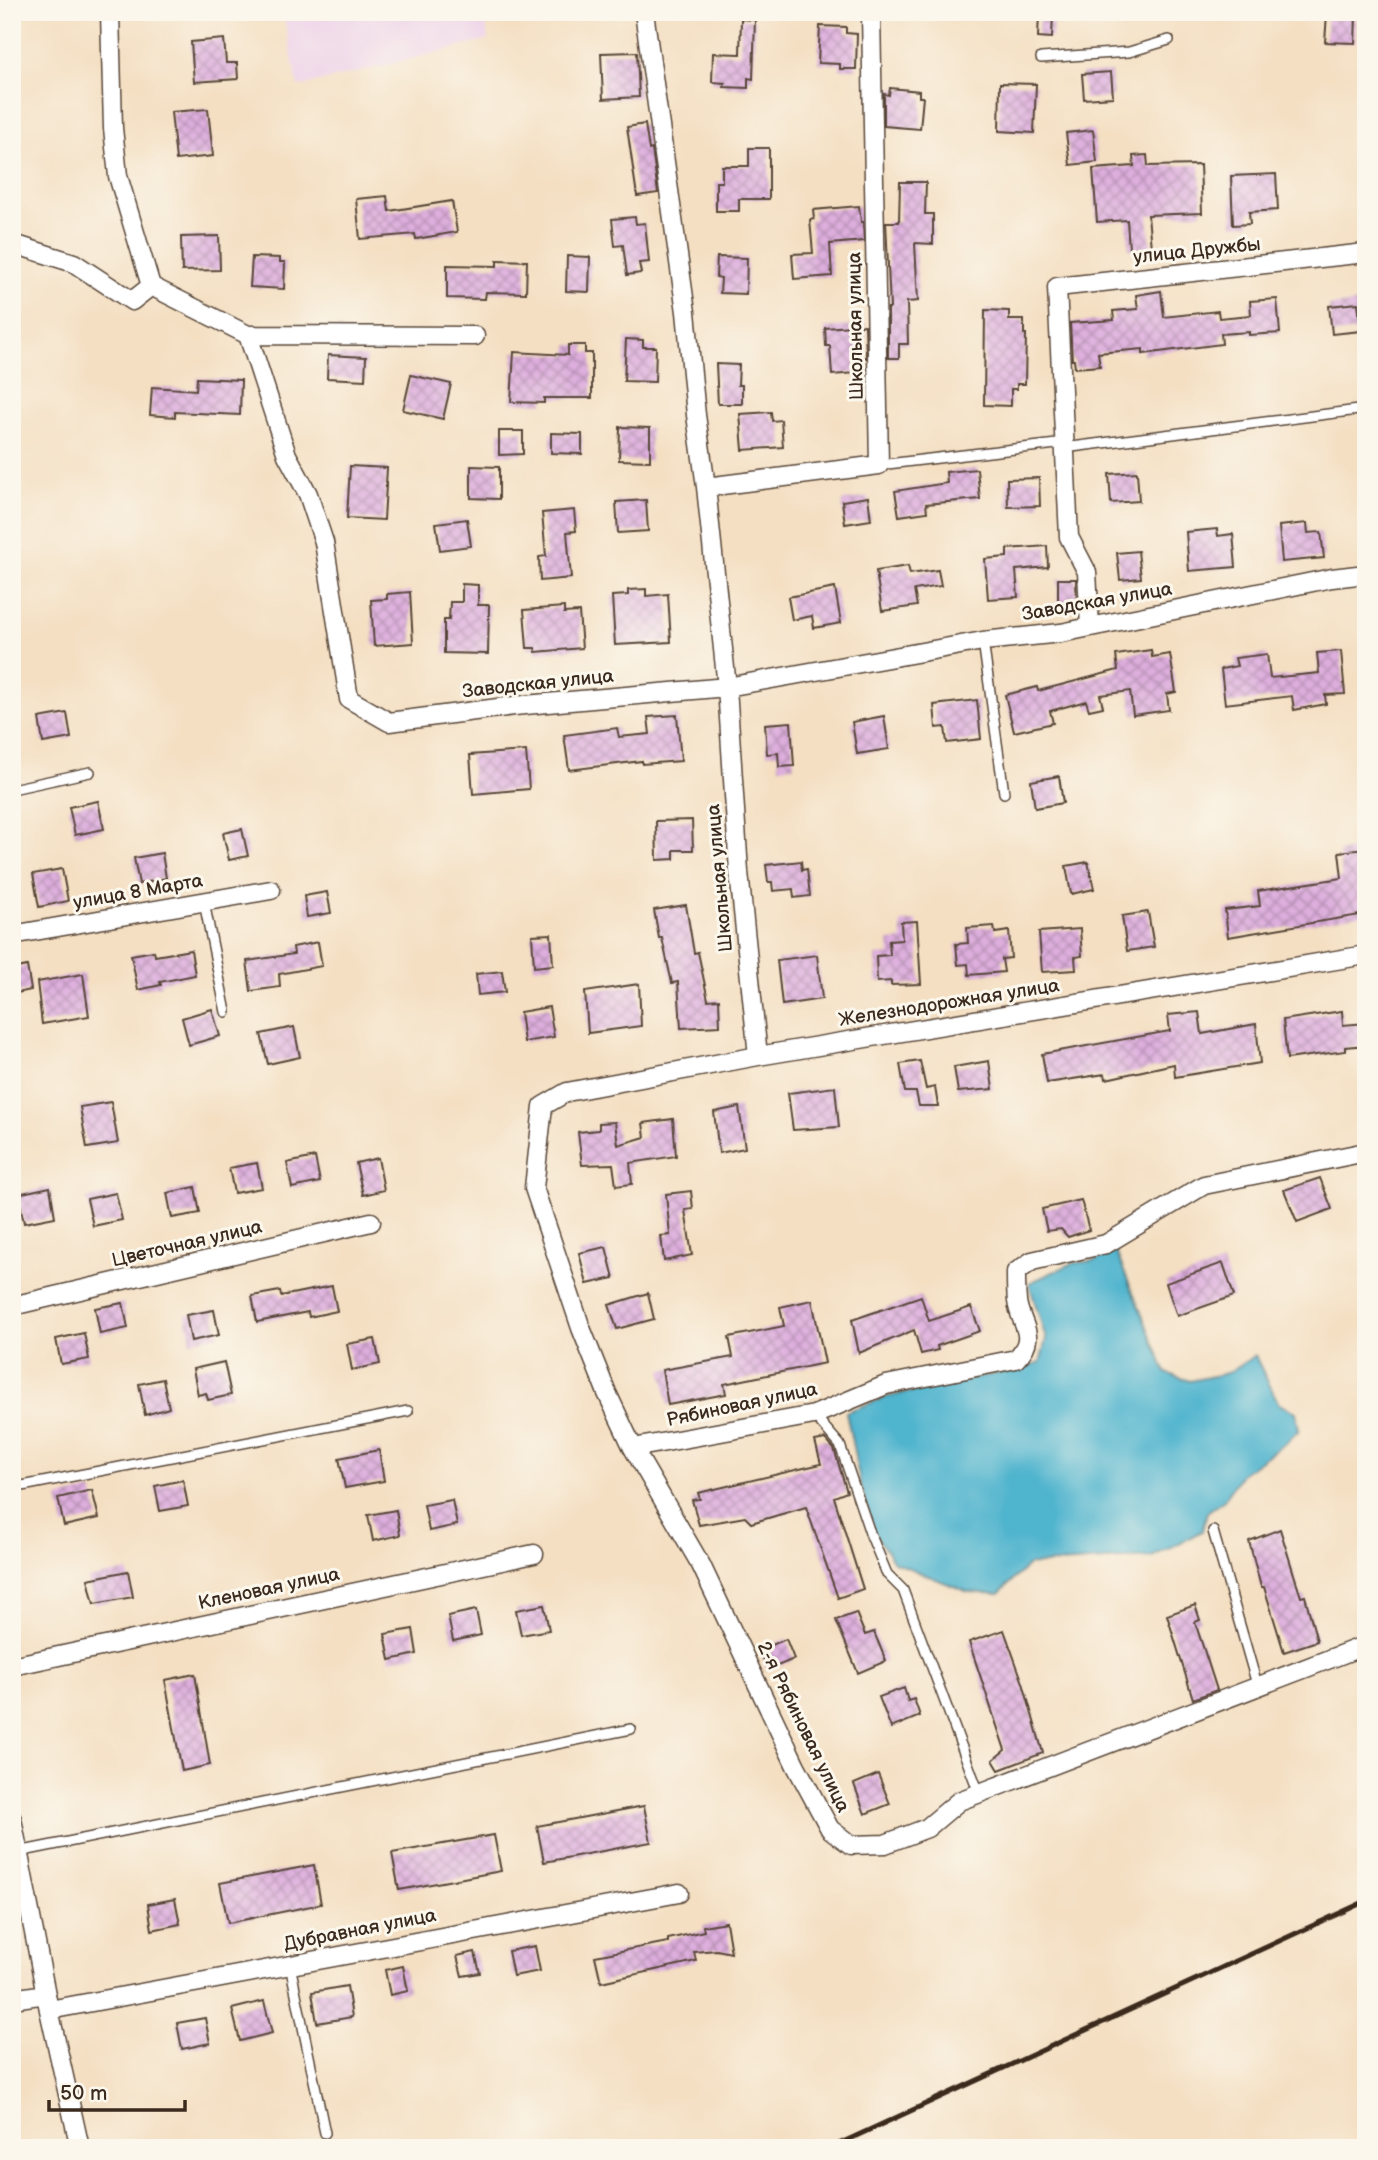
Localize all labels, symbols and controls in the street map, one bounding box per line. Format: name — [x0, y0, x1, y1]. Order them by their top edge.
street label: улица Дружбы — [1132, 233, 1262, 269]
street label: Школьная улица — [843, 252, 869, 400]
street label: Заводская улица — [1020, 577, 1174, 627]
street label: Заводская улица — [461, 665, 615, 703]
street label: Школьная улица — [702, 803, 738, 953]
street label: улица 8 Марта — [71, 869, 205, 915]
street label: Железнодорожная улица — [837, 974, 1061, 1032]
street label: Цветочная улица — [110, 1216, 264, 1272]
street label: Рябиновая улица — [664, 1378, 820, 1432]
street label: Кленовая улица — [196, 1563, 342, 1615]
street label: 2-я Рябиновая улица — [752, 1638, 854, 1816]
street label: Дубравная улица — [282, 1904, 438, 1956]
scale bar — [49, 2069, 186, 2113]
text: 50 m — [60, 2081, 107, 2106]

